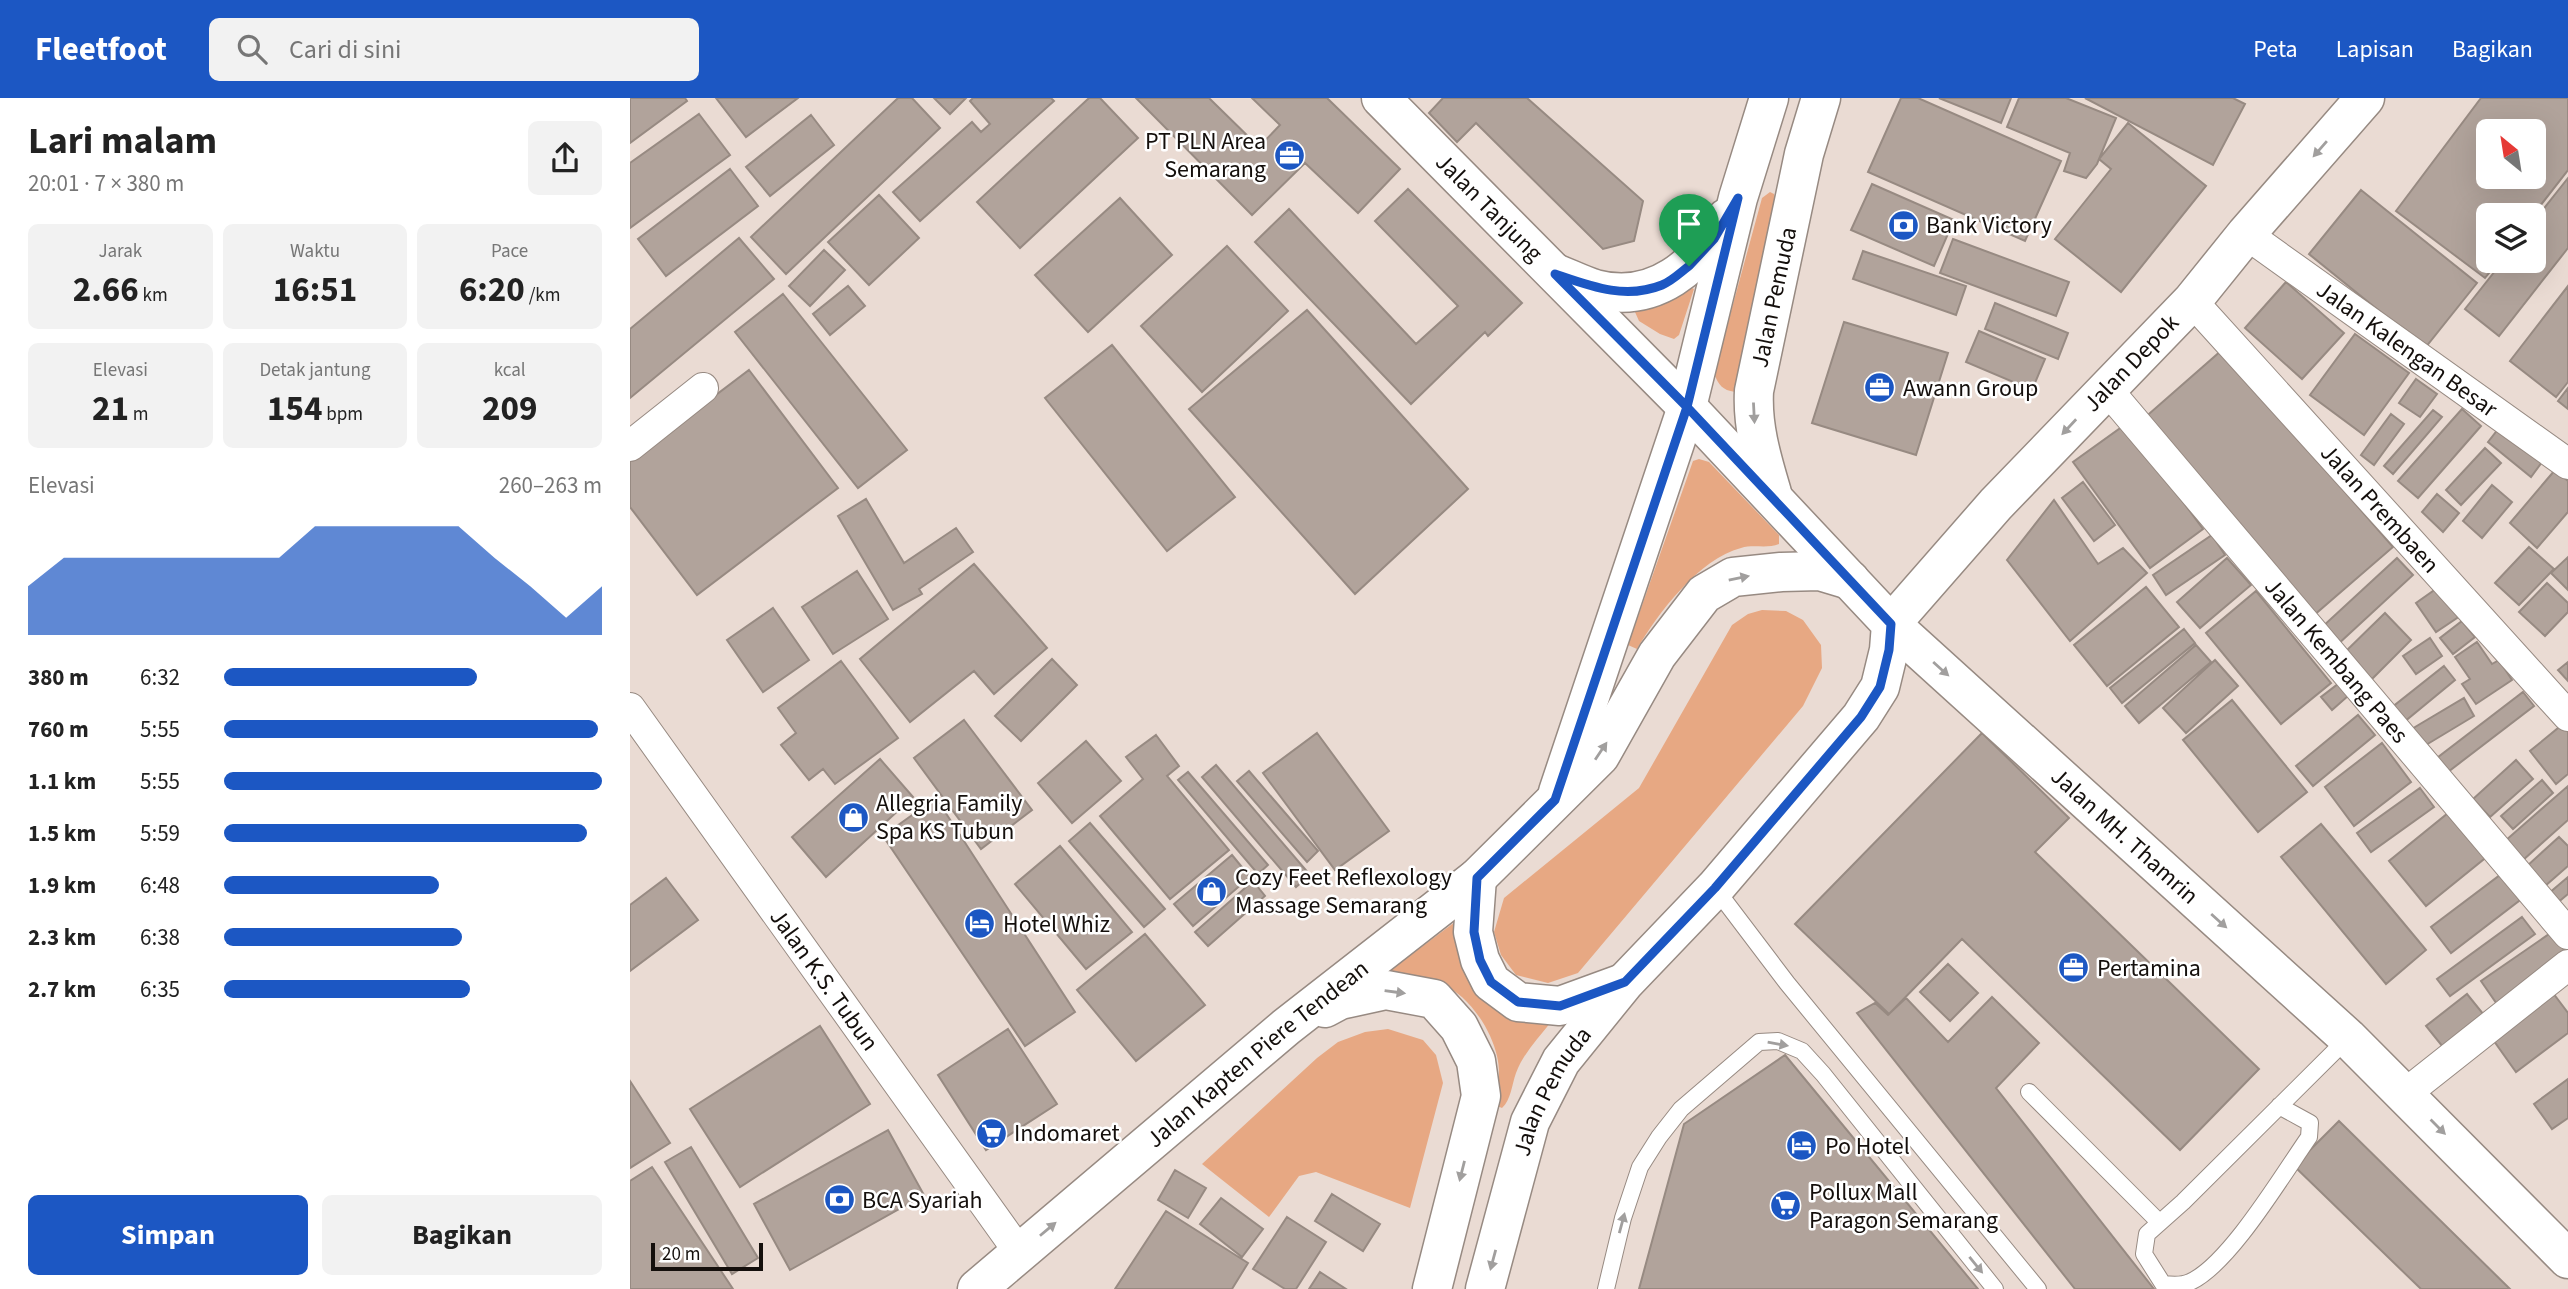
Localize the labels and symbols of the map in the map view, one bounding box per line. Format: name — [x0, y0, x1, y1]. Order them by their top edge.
north arrow — [2476, 119, 2546, 189]
place label: PT PLN Area Semarang — [1145, 124, 1266, 187]
office icon: PT PLN Area Semarang — [1272, 138, 1306, 172]
one-way arrow — [2313, 141, 2328, 158]
street label: Jalan Tanjung — [1427, 146, 1551, 270]
pin — [1659, 194, 1719, 266]
bank icon: Bank Victory — [1886, 208, 1920, 242]
place label: Bank Victory — [1926, 208, 2052, 243]
street label: Jalan Pemuda — [1742, 224, 1806, 371]
street label: Jalan Kalengan Besar — [2309, 273, 2505, 427]
street label: Jalan Depok — [2075, 306, 2187, 420]
office icon: Awann Group — [1863, 371, 1897, 405]
place label: Awann Group — [1903, 371, 2038, 406]
one-way arrow — [1749, 402, 1760, 424]
one-way arrow — [2061, 418, 2077, 436]
street label: Jalan Prembaen — [2312, 437, 2447, 581]
street label: Jalan Kembang Paes — [2256, 570, 2416, 751]
one-way arrow — [1728, 572, 1750, 583]
one-way arrow — [1932, 661, 1949, 677]
one-way arrow — [1594, 742, 1608, 760]
street label: Jalan MH. Thamrin — [2043, 760, 2206, 913]
place label: Allegria Family Spa KS Tubun — [876, 786, 1022, 849]
shop icon: Allegria Family Spa KS Tubun — [836, 800, 870, 834]
place label: Cozy Feet Reflexology Massage Semarang — [1235, 860, 1452, 923]
shop icon: Cozy Feet Reflexology Massage Semarang — [1195, 874, 1229, 908]
street label: Jalan K.S. Tubun — [761, 902, 887, 1058]
hotel icon: Hotel Whiz — [963, 907, 997, 941]
place label: Hotel Whiz — [1003, 907, 1110, 942]
one-way arrow — [2210, 913, 2228, 929]
office icon: Pertamina — [2057, 951, 2091, 985]
place label: Pertamina — [2097, 951, 2201, 986]
street label: Jalan Kapten Piere Tendean — [1139, 952, 1376, 1156]
one-way arrow — [1384, 987, 1406, 998]
street label: Jalan Pemuda — [1505, 1019, 1600, 1160]
one-way arrow — [1768, 1039, 1790, 1050]
supermarket icon: Indomaret — [974, 1116, 1008, 1150]
place label: Indomaret — [1014, 1116, 1120, 1151]
one-way arrow — [2429, 1119, 2446, 1136]
hotel icon: Po Hotel — [1785, 1129, 1819, 1163]
place label: Po Hotel — [1825, 1129, 1910, 1164]
one-way arrow — [1456, 1160, 1467, 1182]
place label: Pollux Mall Paragon Semarang — [1809, 1175, 1998, 1238]
bank icon: BCA Syariah — [822, 1183, 856, 1217]
place label: BCA Syariah — [862, 1183, 983, 1218]
supermarket icon: Pollux Mall Paragon Semarang — [1769, 1189, 1803, 1223]
one-way arrow — [1617, 1212, 1628, 1234]
one-way arrow — [1038, 1221, 1056, 1236]
scale bar — [651, 1240, 763, 1272]
one-way arrow — [1487, 1249, 1498, 1271]
one-way arrow — [1968, 1255, 1983, 1273]

